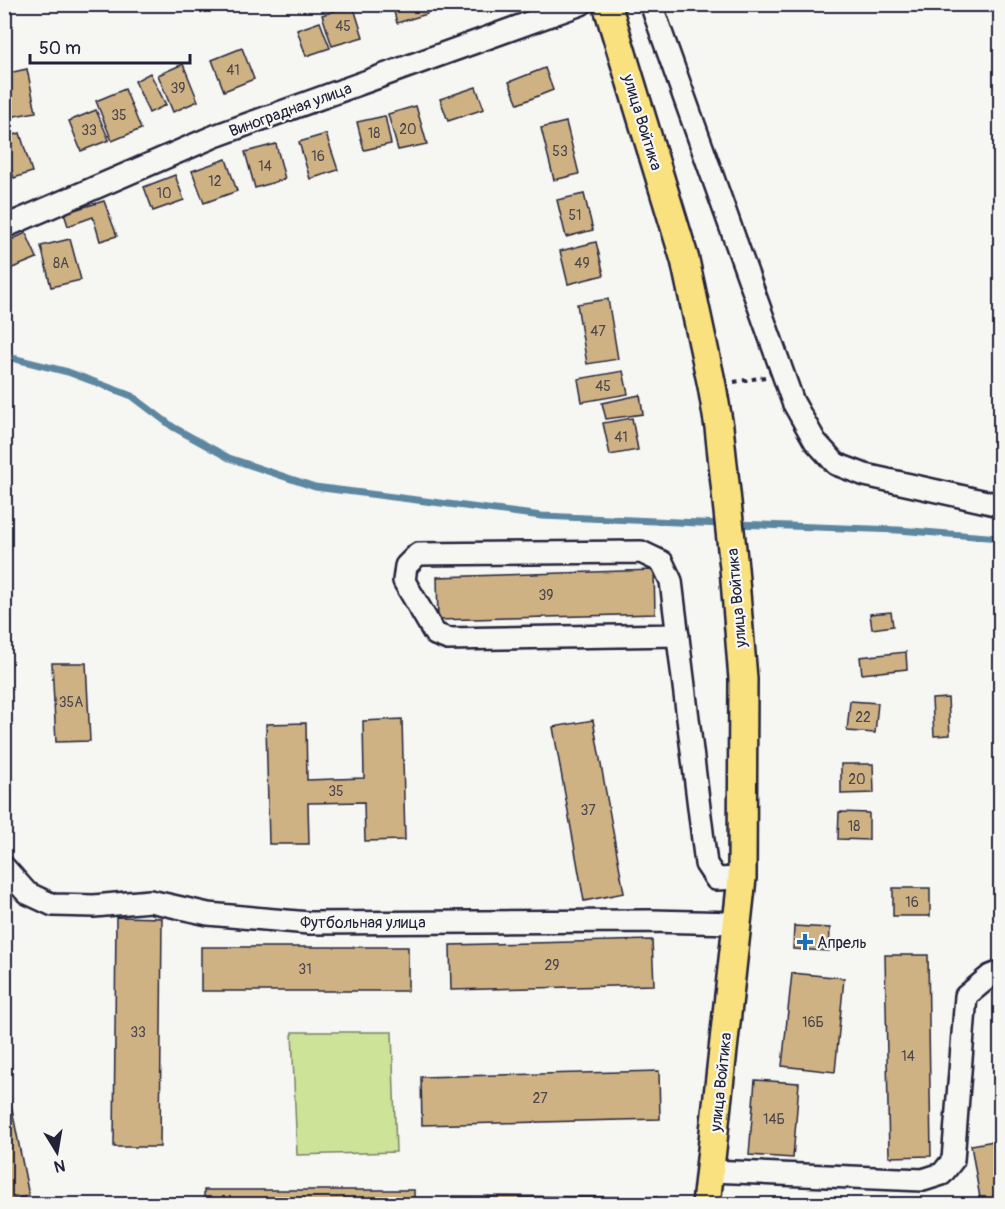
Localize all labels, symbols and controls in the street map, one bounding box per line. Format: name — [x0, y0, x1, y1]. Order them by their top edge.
house number: 45 — [335, 18, 351, 35]
scale bar — [30, 27, 190, 65]
text: 50 m — [39, 37, 81, 60]
house number: 41 — [226, 62, 240, 79]
street label: улица Войтика — [618, 71, 666, 173]
street label: Виноградная улица — [226, 78, 354, 141]
house number: 39 — [170, 80, 186, 97]
house number: 35 — [111, 107, 127, 124]
house number: 20 — [399, 121, 417, 138]
house number: 33 — [81, 122, 97, 139]
house number: 18 — [368, 125, 380, 142]
house number: 53 — [552, 143, 568, 160]
house number: 16 — [311, 148, 325, 165]
house number: 14 — [258, 158, 272, 175]
house number: 12 — [208, 173, 222, 190]
house number: 10 — [156, 185, 172, 202]
house number: 51 — [568, 207, 582, 224]
house number: 8А — [53, 255, 69, 272]
house number: 49 — [574, 255, 590, 272]
house number: 47 — [590, 323, 606, 340]
house number: 45 — [595, 378, 611, 395]
house number: 41 — [614, 429, 628, 446]
street label: улица Войтика — [723, 547, 751, 649]
house number: 39 — [538, 587, 554, 604]
house number: 35А — [59, 694, 83, 711]
house number: 22 — [855, 709, 871, 726]
house number: 20 — [848, 771, 866, 788]
house number: 35 — [328, 783, 344, 800]
house number: 37 — [580, 802, 596, 819]
house number: 18 — [848, 818, 860, 835]
house number: 16 — [905, 894, 919, 911]
street label: Футбольная улица — [300, 913, 426, 933]
place label: Апрель — [817, 933, 867, 953]
marker: Апрель — [798, 935, 812, 949]
house number: 29 — [544, 957, 560, 974]
house number: 31 — [298, 961, 312, 978]
house number: 16Б — [802, 1014, 824, 1031]
house number: 33 — [130, 1024, 146, 1041]
street label: улица Войтика — [706, 1032, 736, 1134]
house number: 14 — [901, 1048, 915, 1065]
house number: 27 — [532, 1090, 548, 1107]
house number: 14Б — [763, 1111, 785, 1128]
north arrow — [27, 1122, 87, 1182]
text: N — [52, 1155, 67, 1177]

